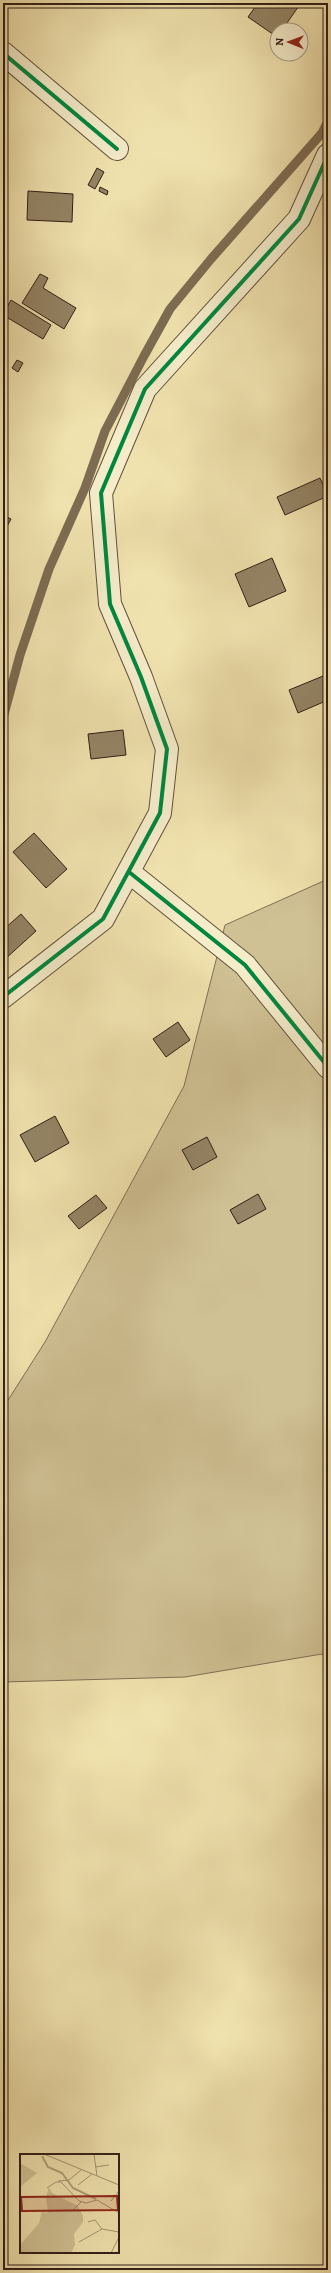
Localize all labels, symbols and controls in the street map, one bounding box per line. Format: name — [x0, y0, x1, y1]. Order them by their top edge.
north arrow — [269, 22, 309, 62]
text: N — [272, 38, 287, 46]
inset map — [20, 2154, 119, 2253]

